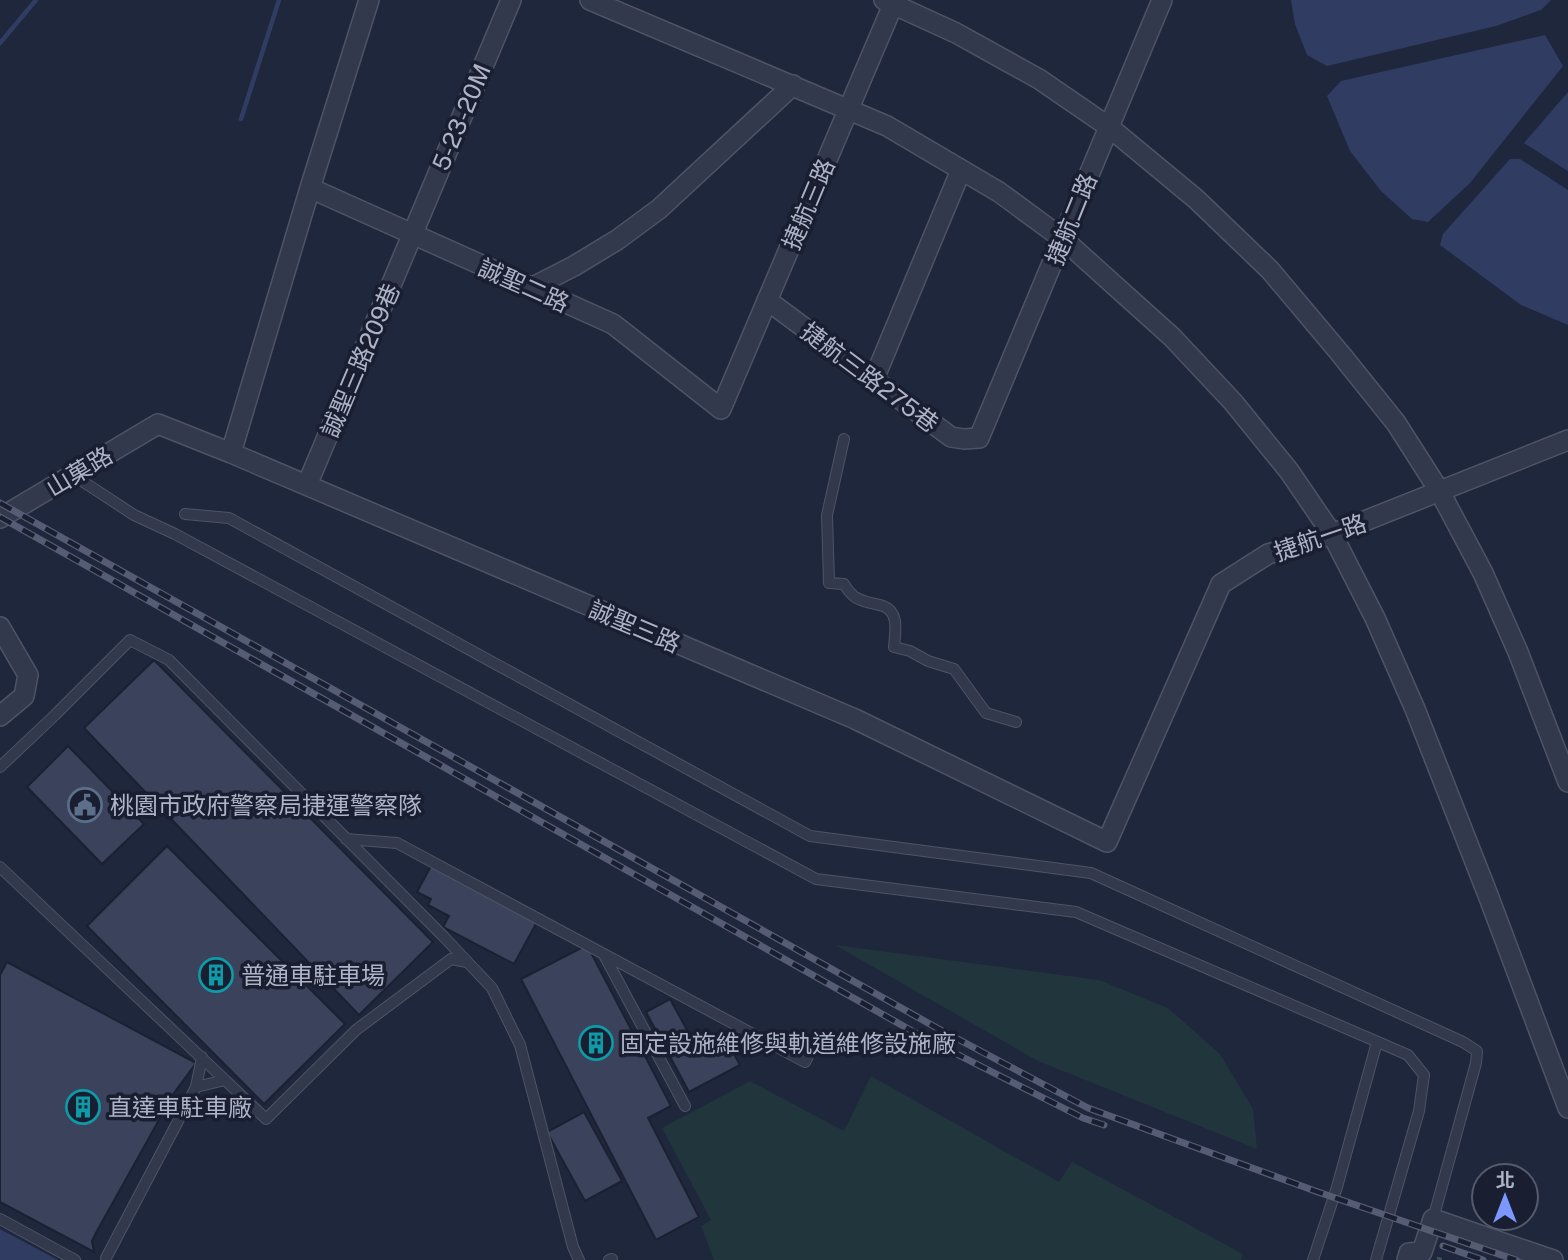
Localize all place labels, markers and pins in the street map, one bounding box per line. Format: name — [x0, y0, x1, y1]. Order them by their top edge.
public building icon: 桃園市政府警察局捷運警察隊 — [66, 786, 104, 824]
place label: 桃園市政府警察局捷運警察隊 — [110, 791, 422, 819]
building icon: 普通車駐車場 — [197, 956, 235, 994]
place label: 普通車駐車場 — [241, 961, 385, 989]
building icon: 固定設施維修與軌道維修設施廠 — [577, 1024, 615, 1062]
place label: 固定設施維修與軌道維修設施廠 — [620, 1029, 956, 1057]
building icon: 直達車駐車廠 — [64, 1088, 102, 1126]
place label: 直達車駐車廠 — [108, 1093, 252, 1121]

